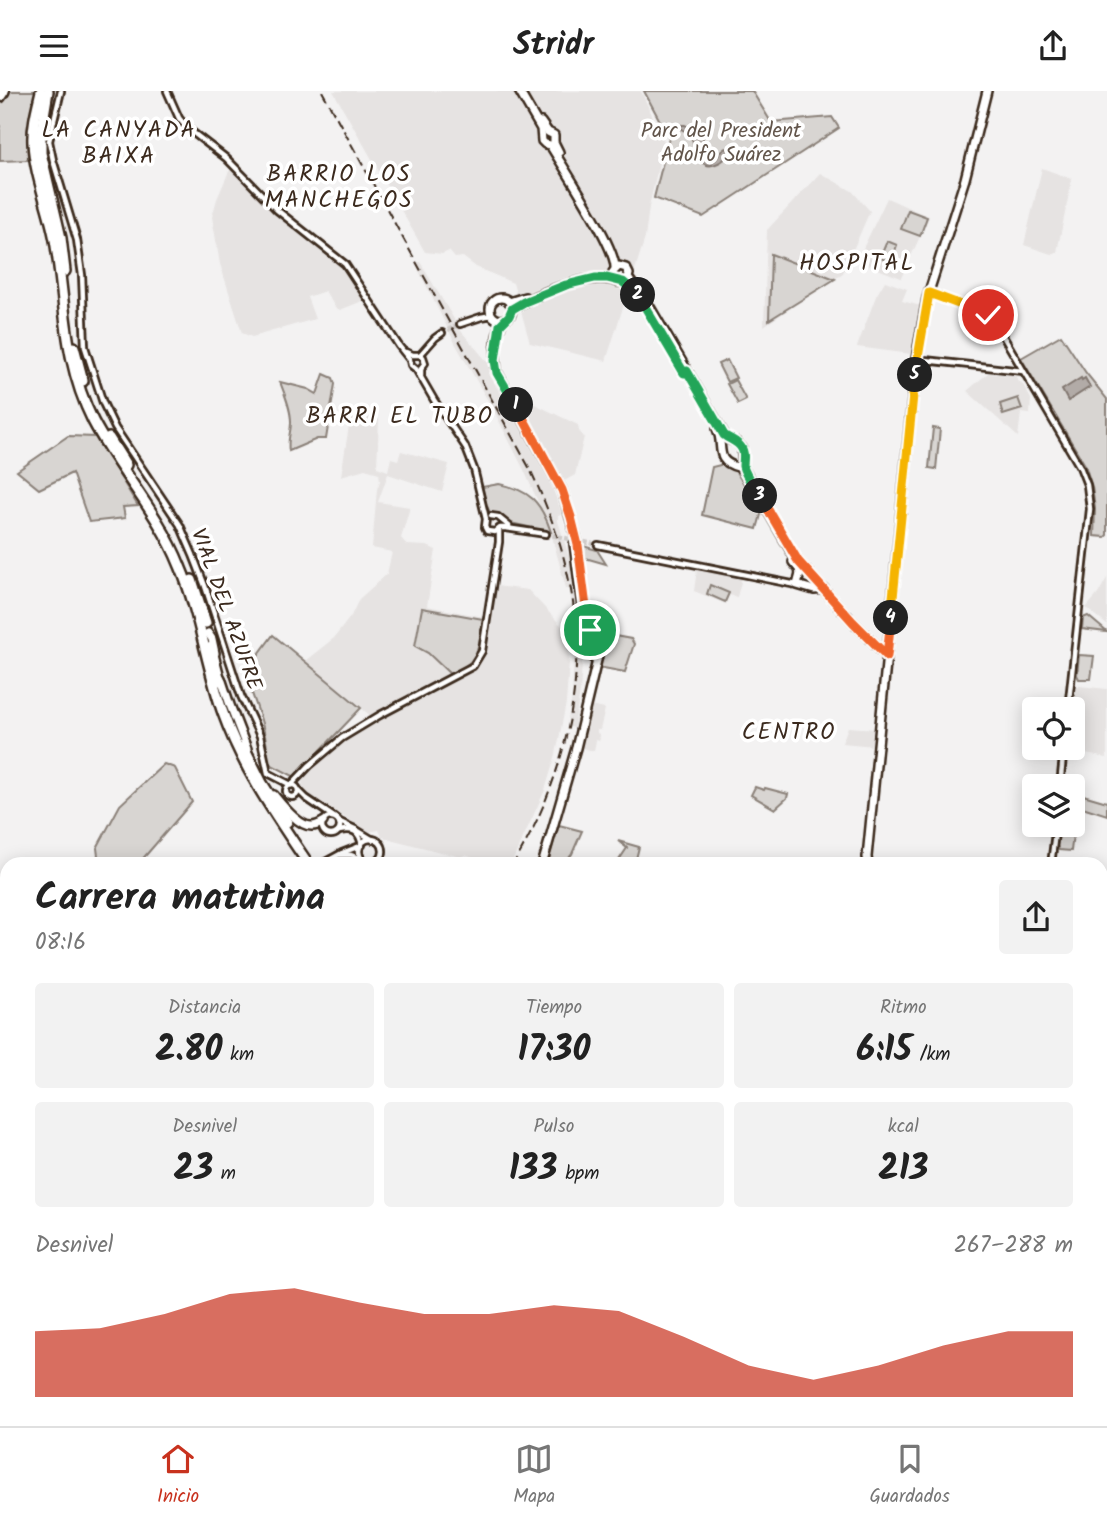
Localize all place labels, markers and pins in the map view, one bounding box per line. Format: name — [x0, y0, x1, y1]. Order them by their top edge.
pin: 2 — [620, 277, 656, 313]
pin — [958, 285, 1018, 345]
pin: 5 — [898, 357, 932, 393]
pin: 1 — [498, 387, 534, 423]
pin: 3 — [742, 479, 778, 513]
pin — [560, 600, 620, 660]
pin: 4 — [874, 601, 908, 635]

